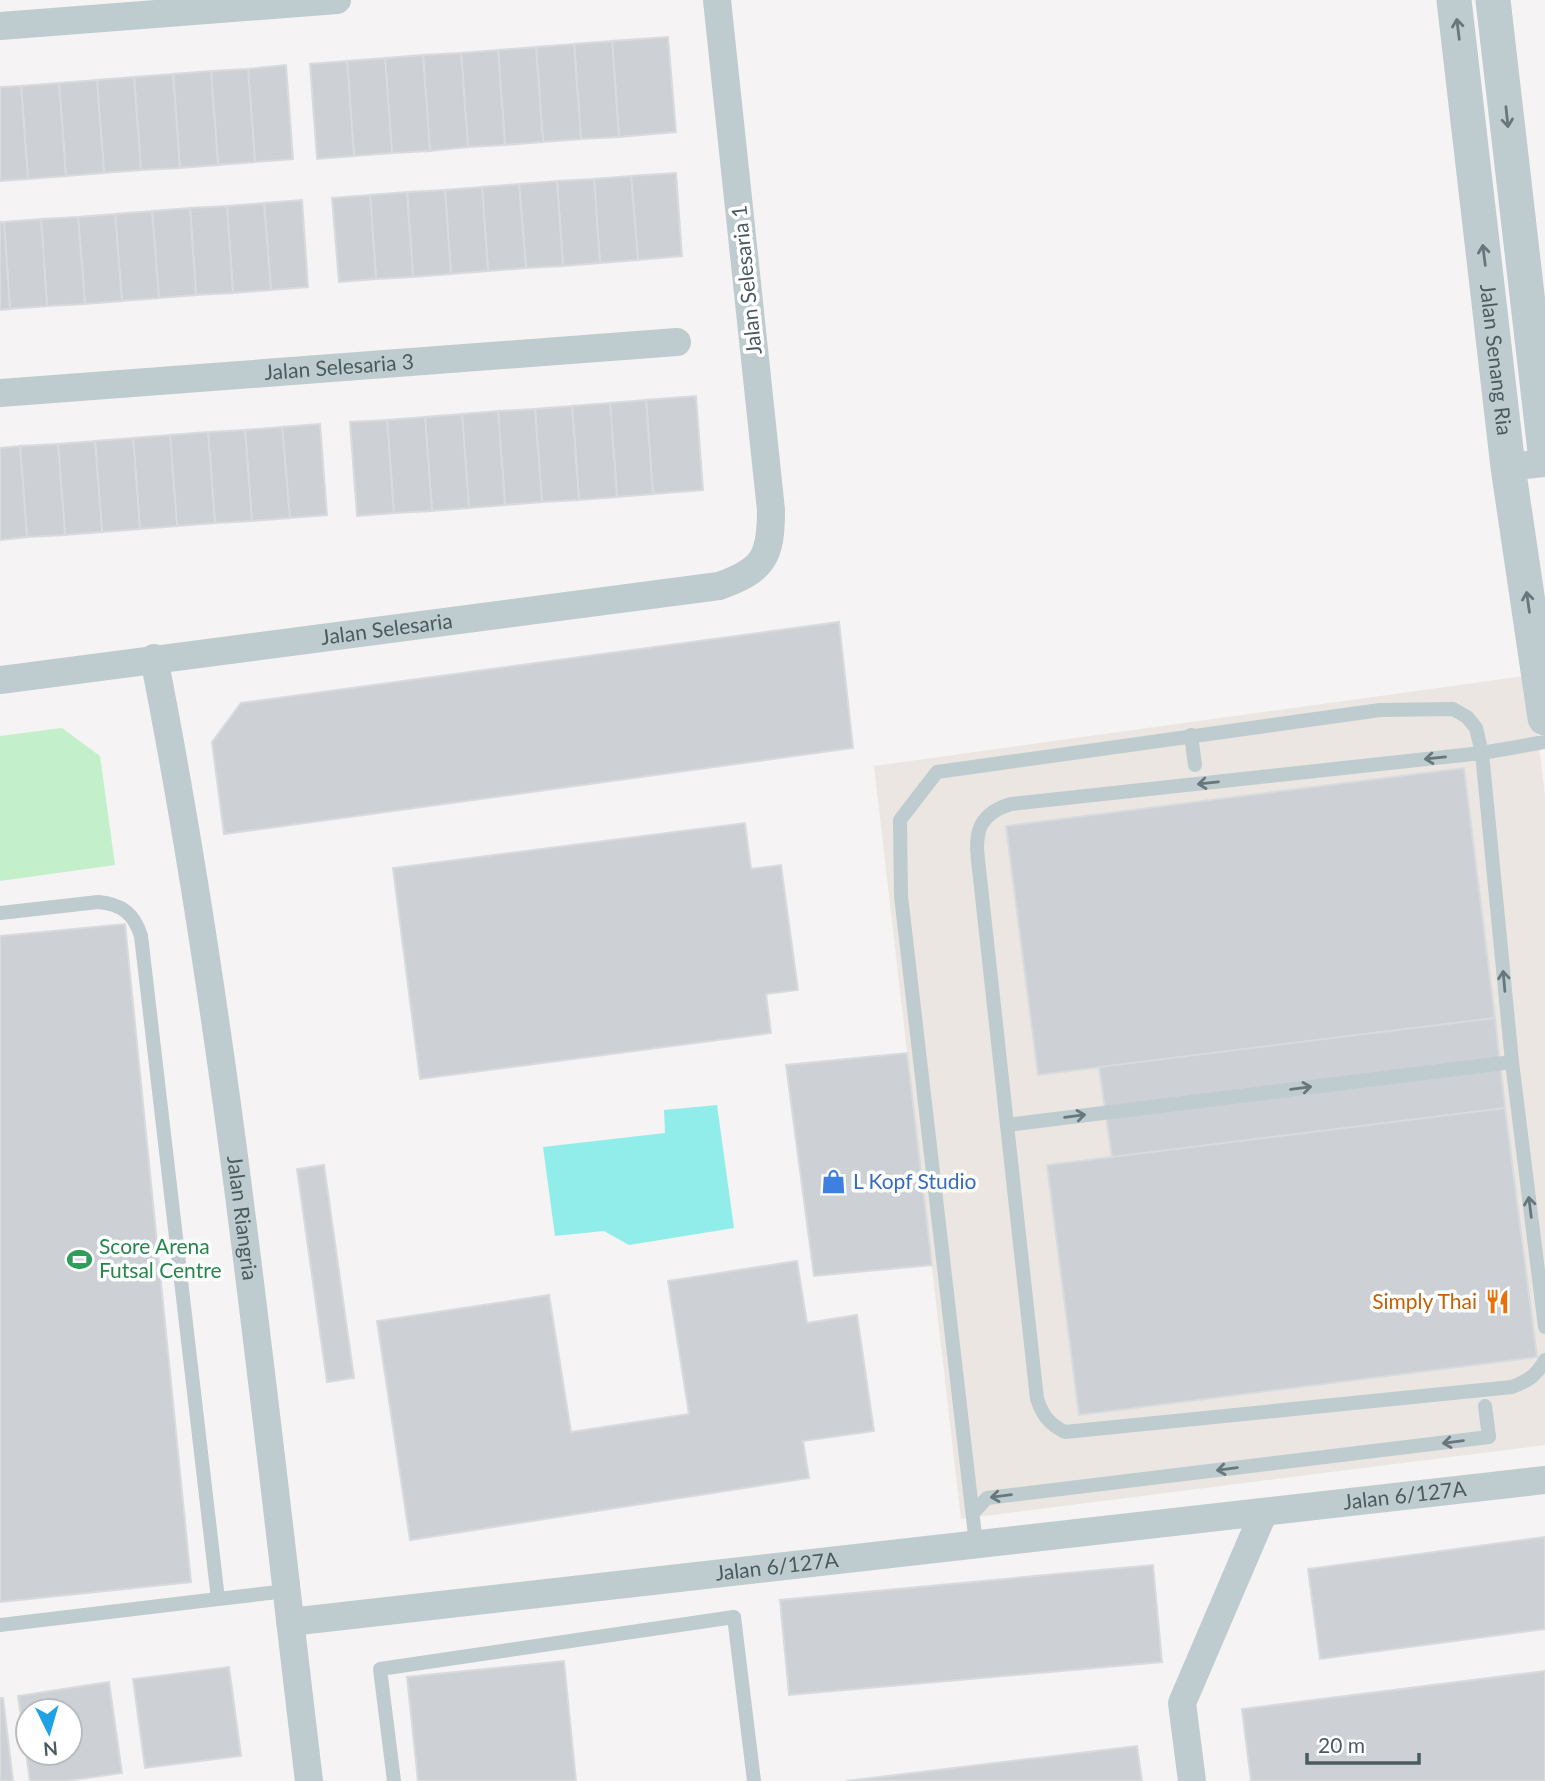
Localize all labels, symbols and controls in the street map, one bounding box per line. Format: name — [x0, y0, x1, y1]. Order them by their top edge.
one-way arrow — [1451, 18, 1464, 41]
one-way arrow — [1500, 105, 1513, 127]
street label: Jalan Selesaria 1 — [725, 204, 766, 356]
one-way arrow — [1477, 244, 1490, 267]
street label: Jalan Senang Ria — [1476, 282, 1518, 437]
street label: Jalan Selesaria 3 — [263, 348, 415, 384]
one-way arrow — [1521, 591, 1534, 614]
street label: Jalan Selesaria — [319, 607, 454, 649]
one-way arrow — [1424, 752, 1446, 765]
one-way arrow — [1198, 776, 1220, 789]
one-way arrow — [1497, 970, 1510, 993]
one-way arrow — [1289, 1082, 1311, 1095]
one-way arrow — [1063, 1110, 1086, 1123]
street label: Jalan Riangria — [223, 1154, 264, 1282]
shop icon: L Kopf Studio — [819, 1168, 847, 1196]
place label: L Kopf Studio — [853, 1168, 976, 1193]
one-way arrow — [1524, 1196, 1537, 1219]
place label: Score Arena Futsal Centre — [99, 1233, 222, 1282]
sports icon: Score Arena Futsal Centre — [65, 1245, 93, 1273]
place label: Simply Thai — [1372, 1288, 1477, 1313]
restaurant icon: Simply Thai — [1483, 1288, 1511, 1316]
one-way arrow — [1442, 1435, 1464, 1448]
one-way arrow — [1216, 1462, 1239, 1475]
street label: Jalan 6/127A — [1342, 1475, 1468, 1514]
one-way arrow — [990, 1490, 1013, 1503]
street label: Jalan 6/127A — [714, 1546, 840, 1585]
north arrow — [14, 1697, 84, 1767]
scale bar — [1307, 1722, 1419, 1766]
text: 20 m — [1318, 1732, 1365, 1757]
text: N — [42, 1737, 59, 1762]

